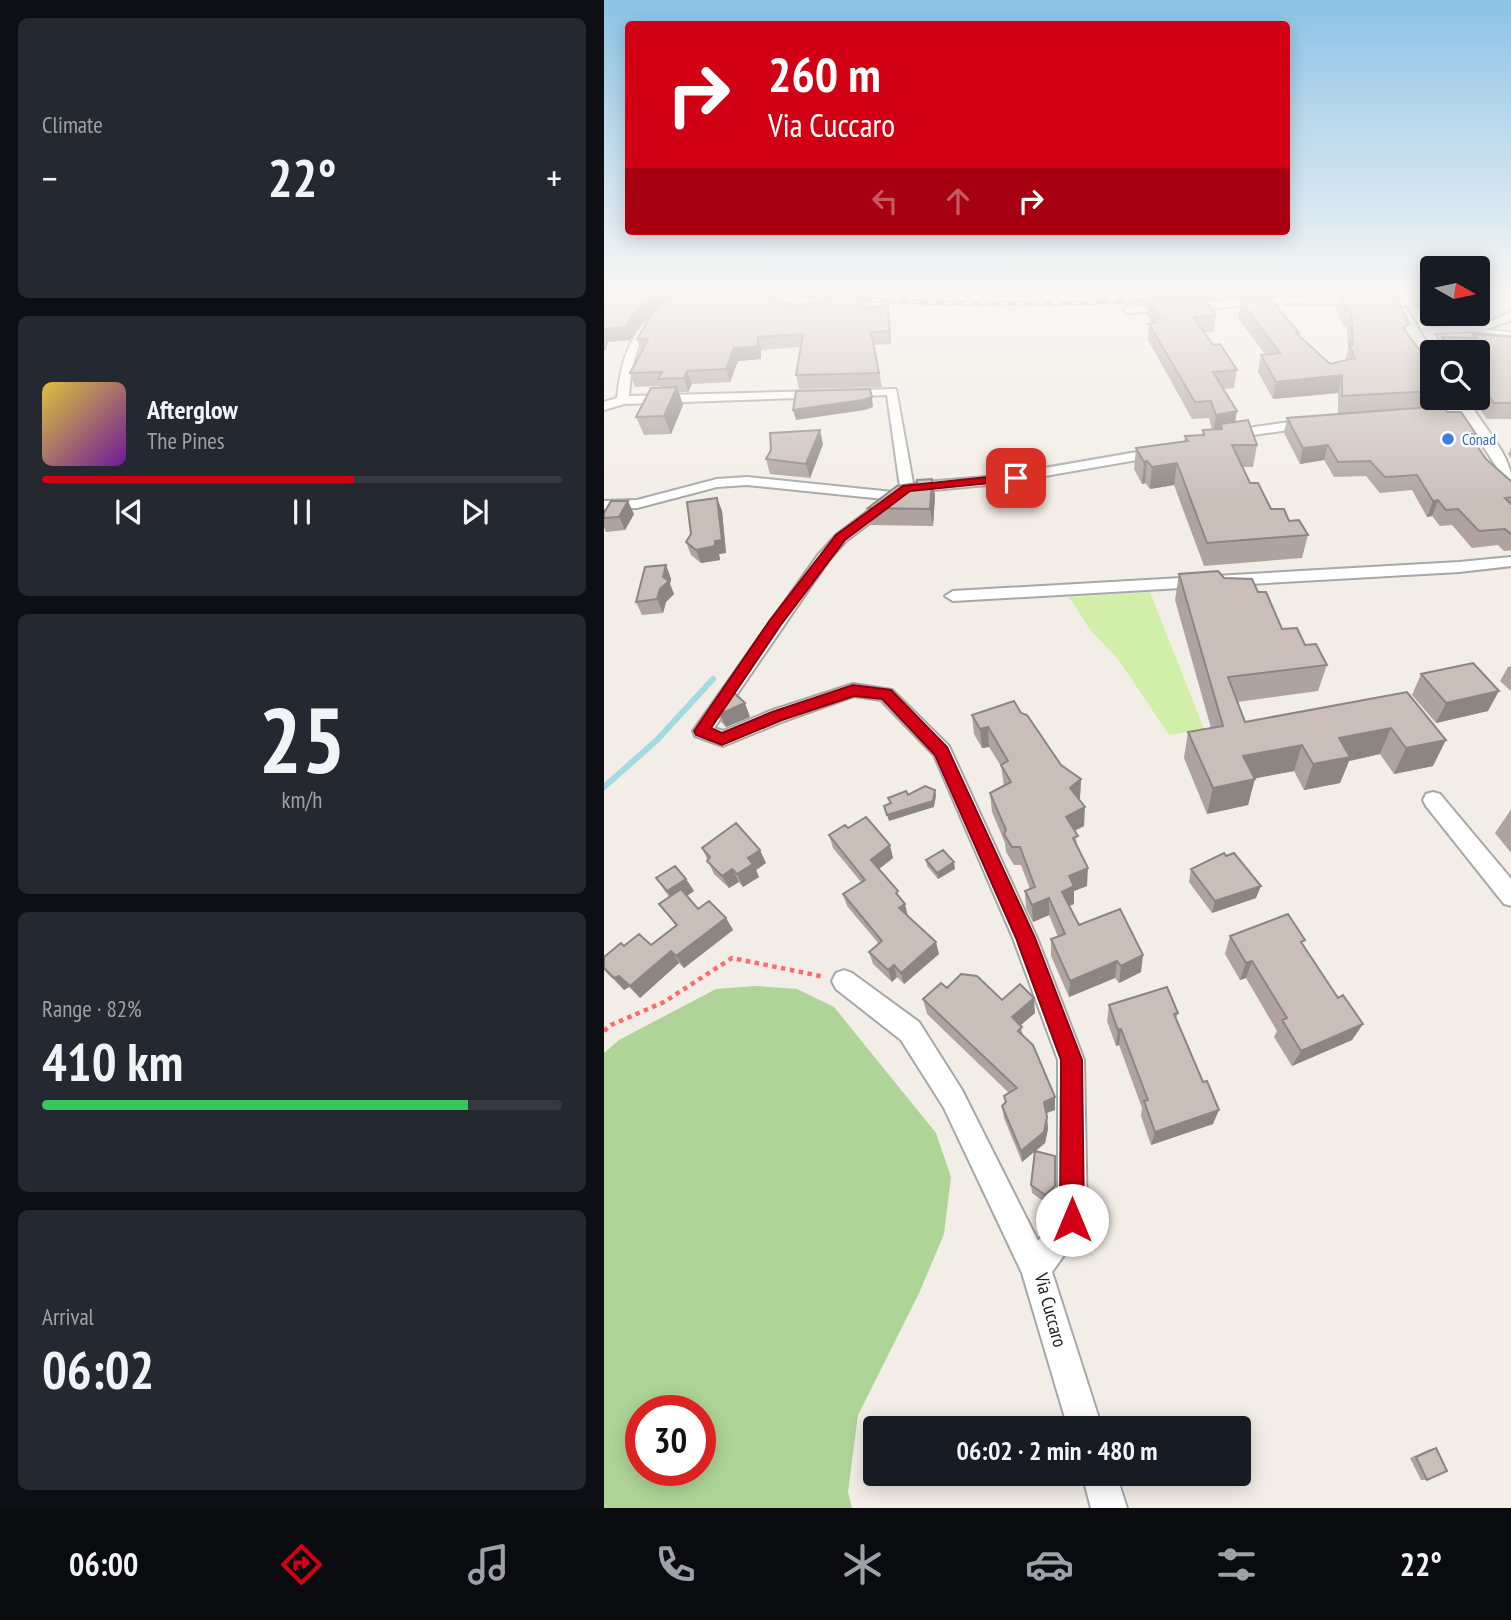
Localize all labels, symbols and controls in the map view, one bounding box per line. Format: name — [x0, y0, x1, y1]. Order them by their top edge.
text: 260 m — [768, 42, 881, 106]
icon: right — [653, 49, 744, 140]
text: Via Cuccaro — [768, 104, 895, 146]
text: Climate — [42, 110, 103, 139]
text: 22° — [268, 144, 336, 211]
text: − — [42, 153, 58, 202]
text: + — [546, 153, 562, 202]
icon: left — [866, 182, 904, 220]
icon: ahead — [939, 182, 977, 220]
icon: right — [1012, 182, 1050, 220]
north arrow — [1420, 256, 1490, 326]
map controls — [1420, 256, 1490, 410]
button: search — [1420, 340, 1490, 410]
text: Afterglow — [147, 393, 238, 426]
text: The Pines — [147, 426, 225, 455]
place label: Conad — [1462, 429, 1496, 449]
marker: Conad — [1440, 431, 1456, 447]
pin — [986, 448, 1046, 508]
icon: arrive — [997, 459, 1035, 497]
icon: previous — [110, 493, 148, 531]
icon: pause — [283, 493, 321, 531]
icon: next — [456, 493, 494, 531]
text: 25 — [259, 680, 346, 798]
text: km/h — [282, 785, 322, 814]
text: Range · 82% — [42, 994, 142, 1023]
text: 410 km — [42, 1028, 183, 1095]
position arrow — [1035, 1183, 1109, 1257]
street label: Via Cuccaro — [1029, 1269, 1072, 1350]
text: Arrival — [42, 1302, 94, 1331]
text: 06:02 — [42, 1336, 154, 1403]
speed limit sign: 30 — [625, 1395, 716, 1486]
text: 06:02 · 2 min · 480 m — [957, 1434, 1157, 1467]
icon: directions — [277, 1540, 326, 1589]
icon: music — [464, 1540, 513, 1589]
icon: phone — [651, 1540, 700, 1589]
icon: climate — [838, 1540, 887, 1589]
icon: car — [1025, 1540, 1074, 1589]
icon: filters — [1212, 1540, 1261, 1589]
text: 06:00 — [69, 1543, 138, 1585]
text: 22° — [1400, 1543, 1442, 1585]

